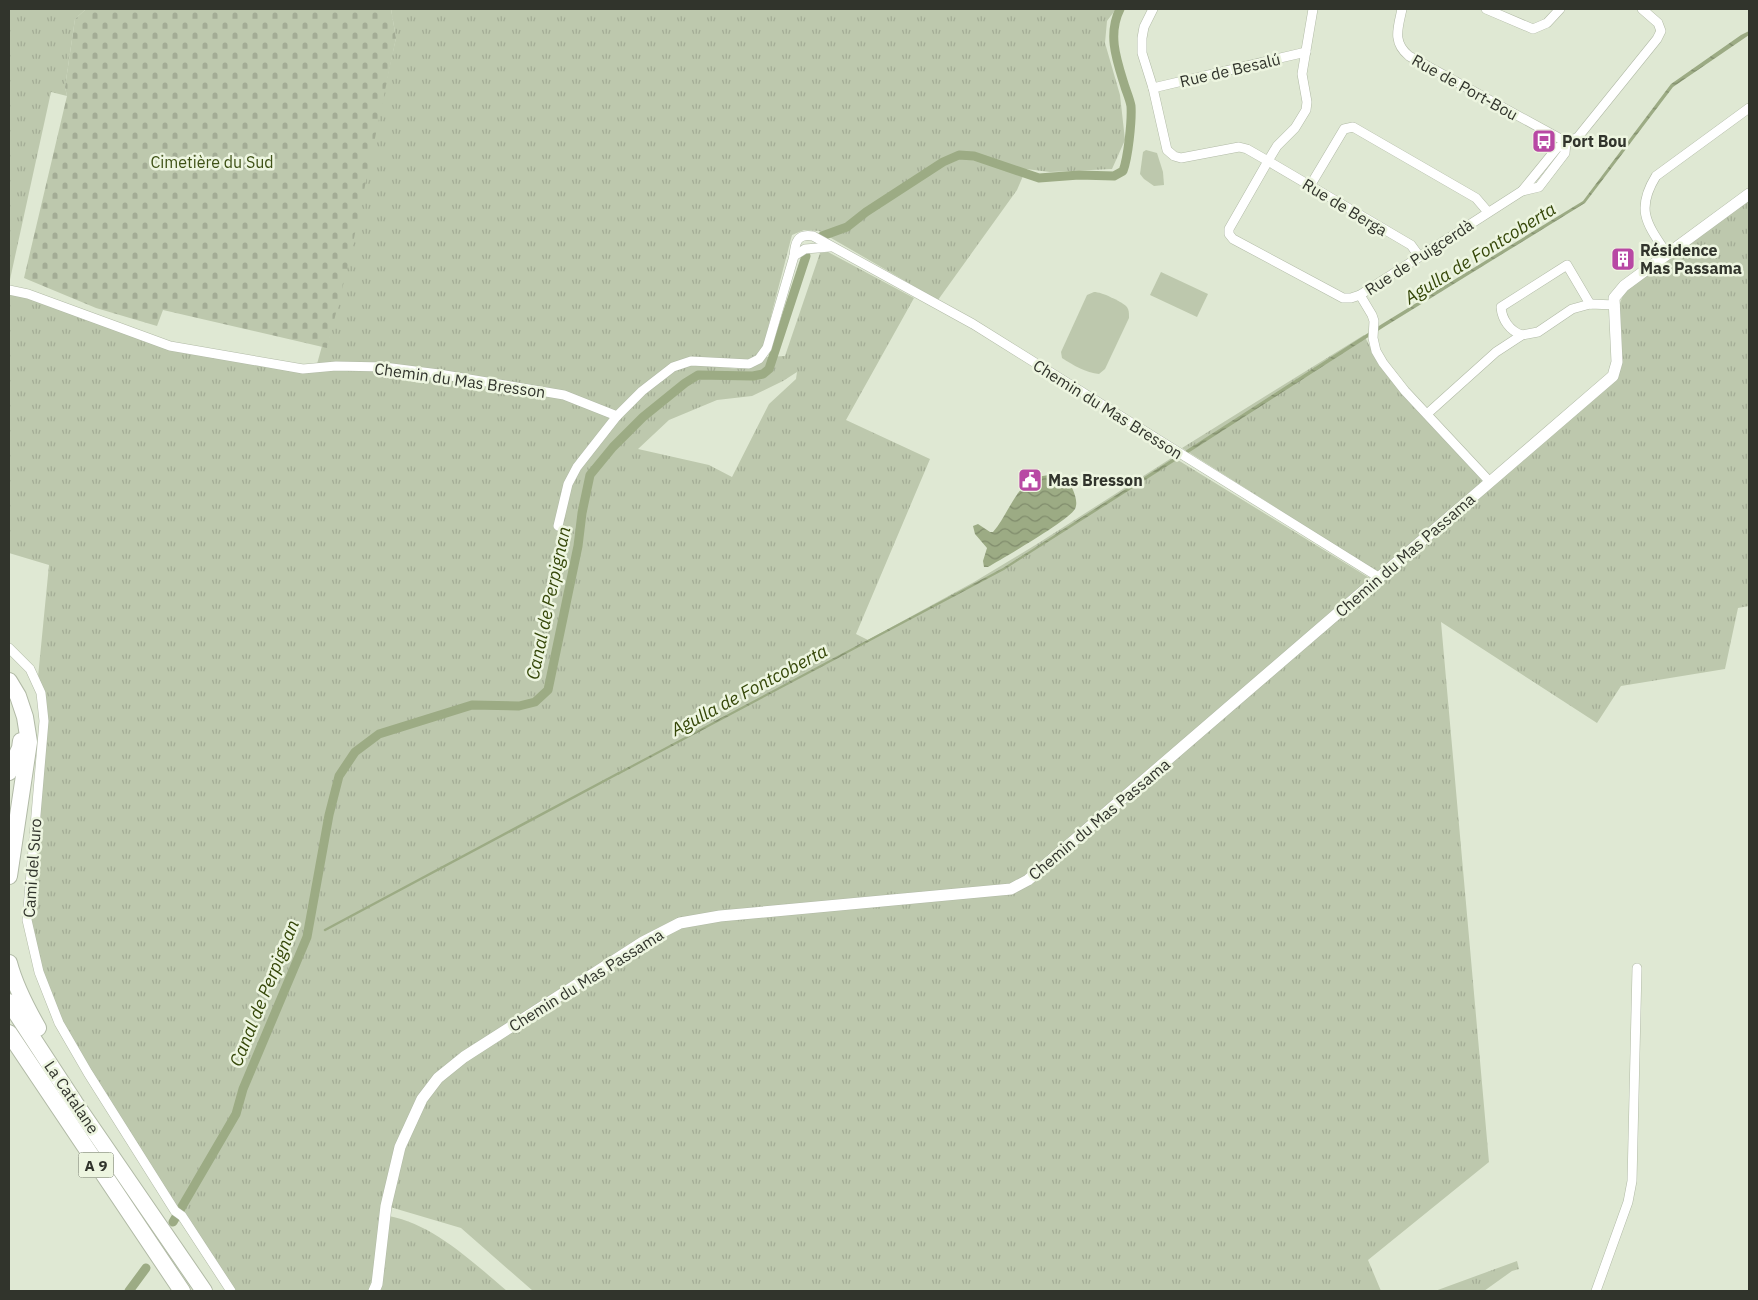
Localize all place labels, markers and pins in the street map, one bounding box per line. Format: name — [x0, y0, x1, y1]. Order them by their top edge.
bus stop icon: Port Bou — [1531, 128, 1557, 154]
place label: Port Bou — [1562, 131, 1627, 151]
place label: Résidence Mas Passama — [1640, 240, 1742, 278]
building icon: Résidence Mas Passama — [1610, 246, 1636, 272]
public building icon: Mas Bresson — [1017, 467, 1043, 493]
place label: Mas Bresson — [1048, 470, 1143, 490]

